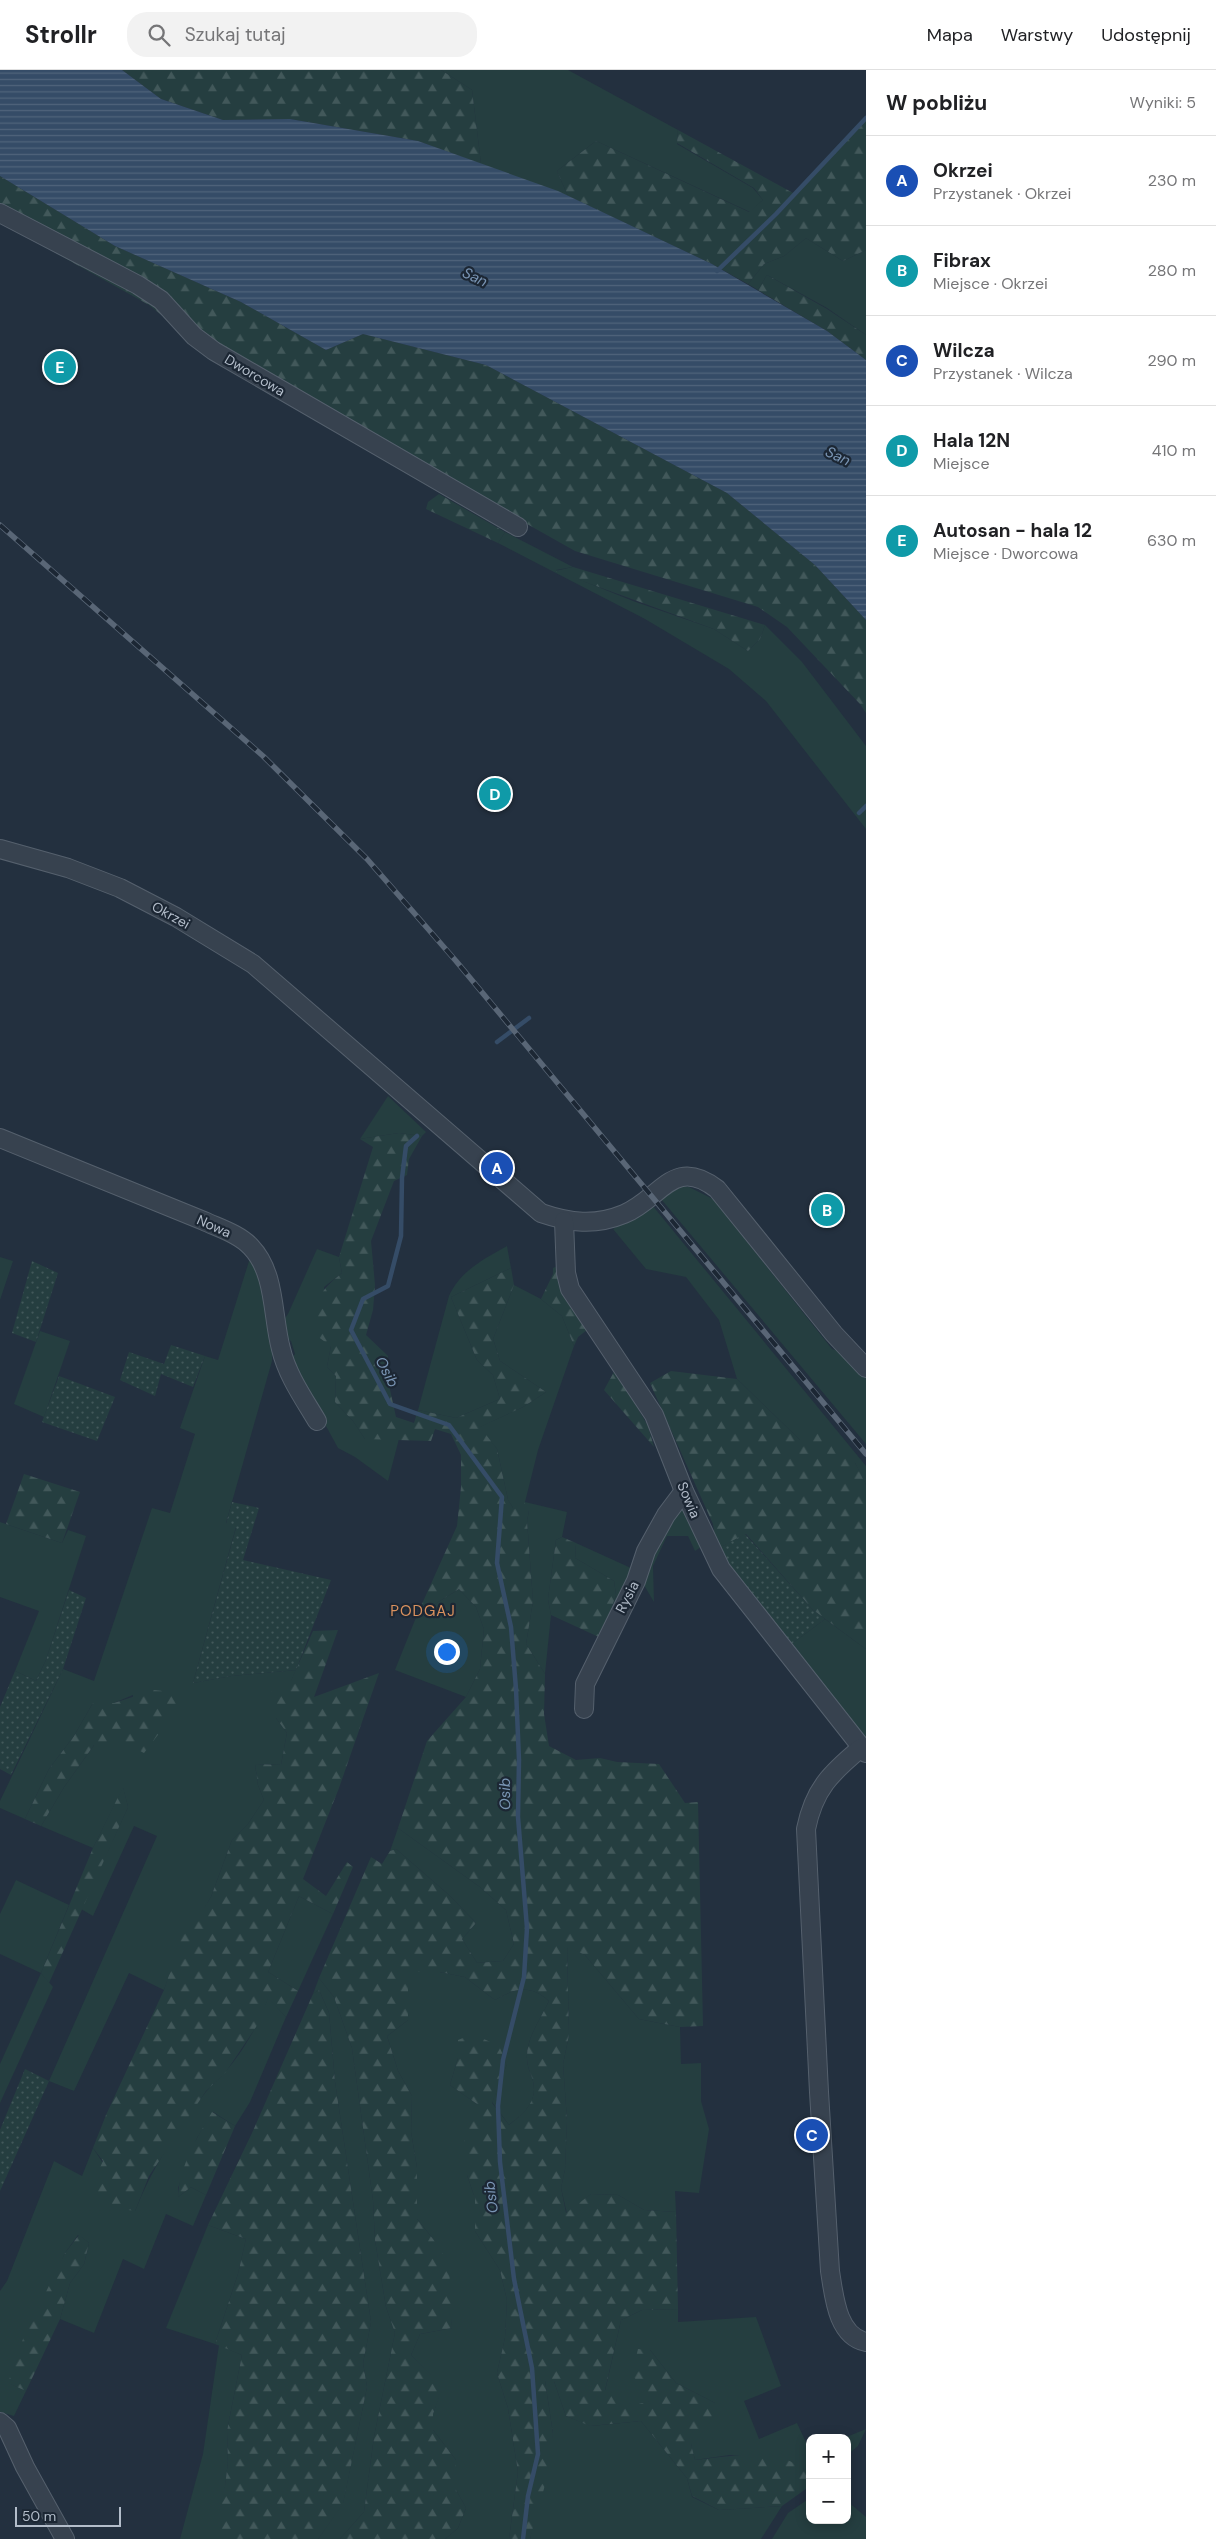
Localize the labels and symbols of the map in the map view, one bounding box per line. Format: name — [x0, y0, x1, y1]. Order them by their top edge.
water label: San — [459, 262, 491, 292]
pin: E — [44, 348, 76, 386]
street label: Dworcowa — [221, 350, 289, 400]
water label: San — [822, 441, 854, 471]
pin: D — [479, 775, 511, 813]
street label: Okrzei — [149, 897, 193, 933]
pin: A — [481, 1149, 513, 1187]
pin: B — [811, 1191, 843, 1229]
street label: Nowa — [194, 1211, 234, 1241]
water label: Osib — [371, 1353, 403, 1391]
street label: Sowia — [673, 1479, 705, 1521]
street label: Rysia — [611, 1578, 643, 1616]
district label: PODGAJ — [390, 1601, 456, 1621]
your location — [434, 1639, 460, 1665]
water label: Osib — [495, 1778, 515, 1810]
pin: C — [796, 2116, 828, 2154]
water label: Osib — [479, 2180, 503, 2214]
scale bar — [15, 2504, 121, 2527]

